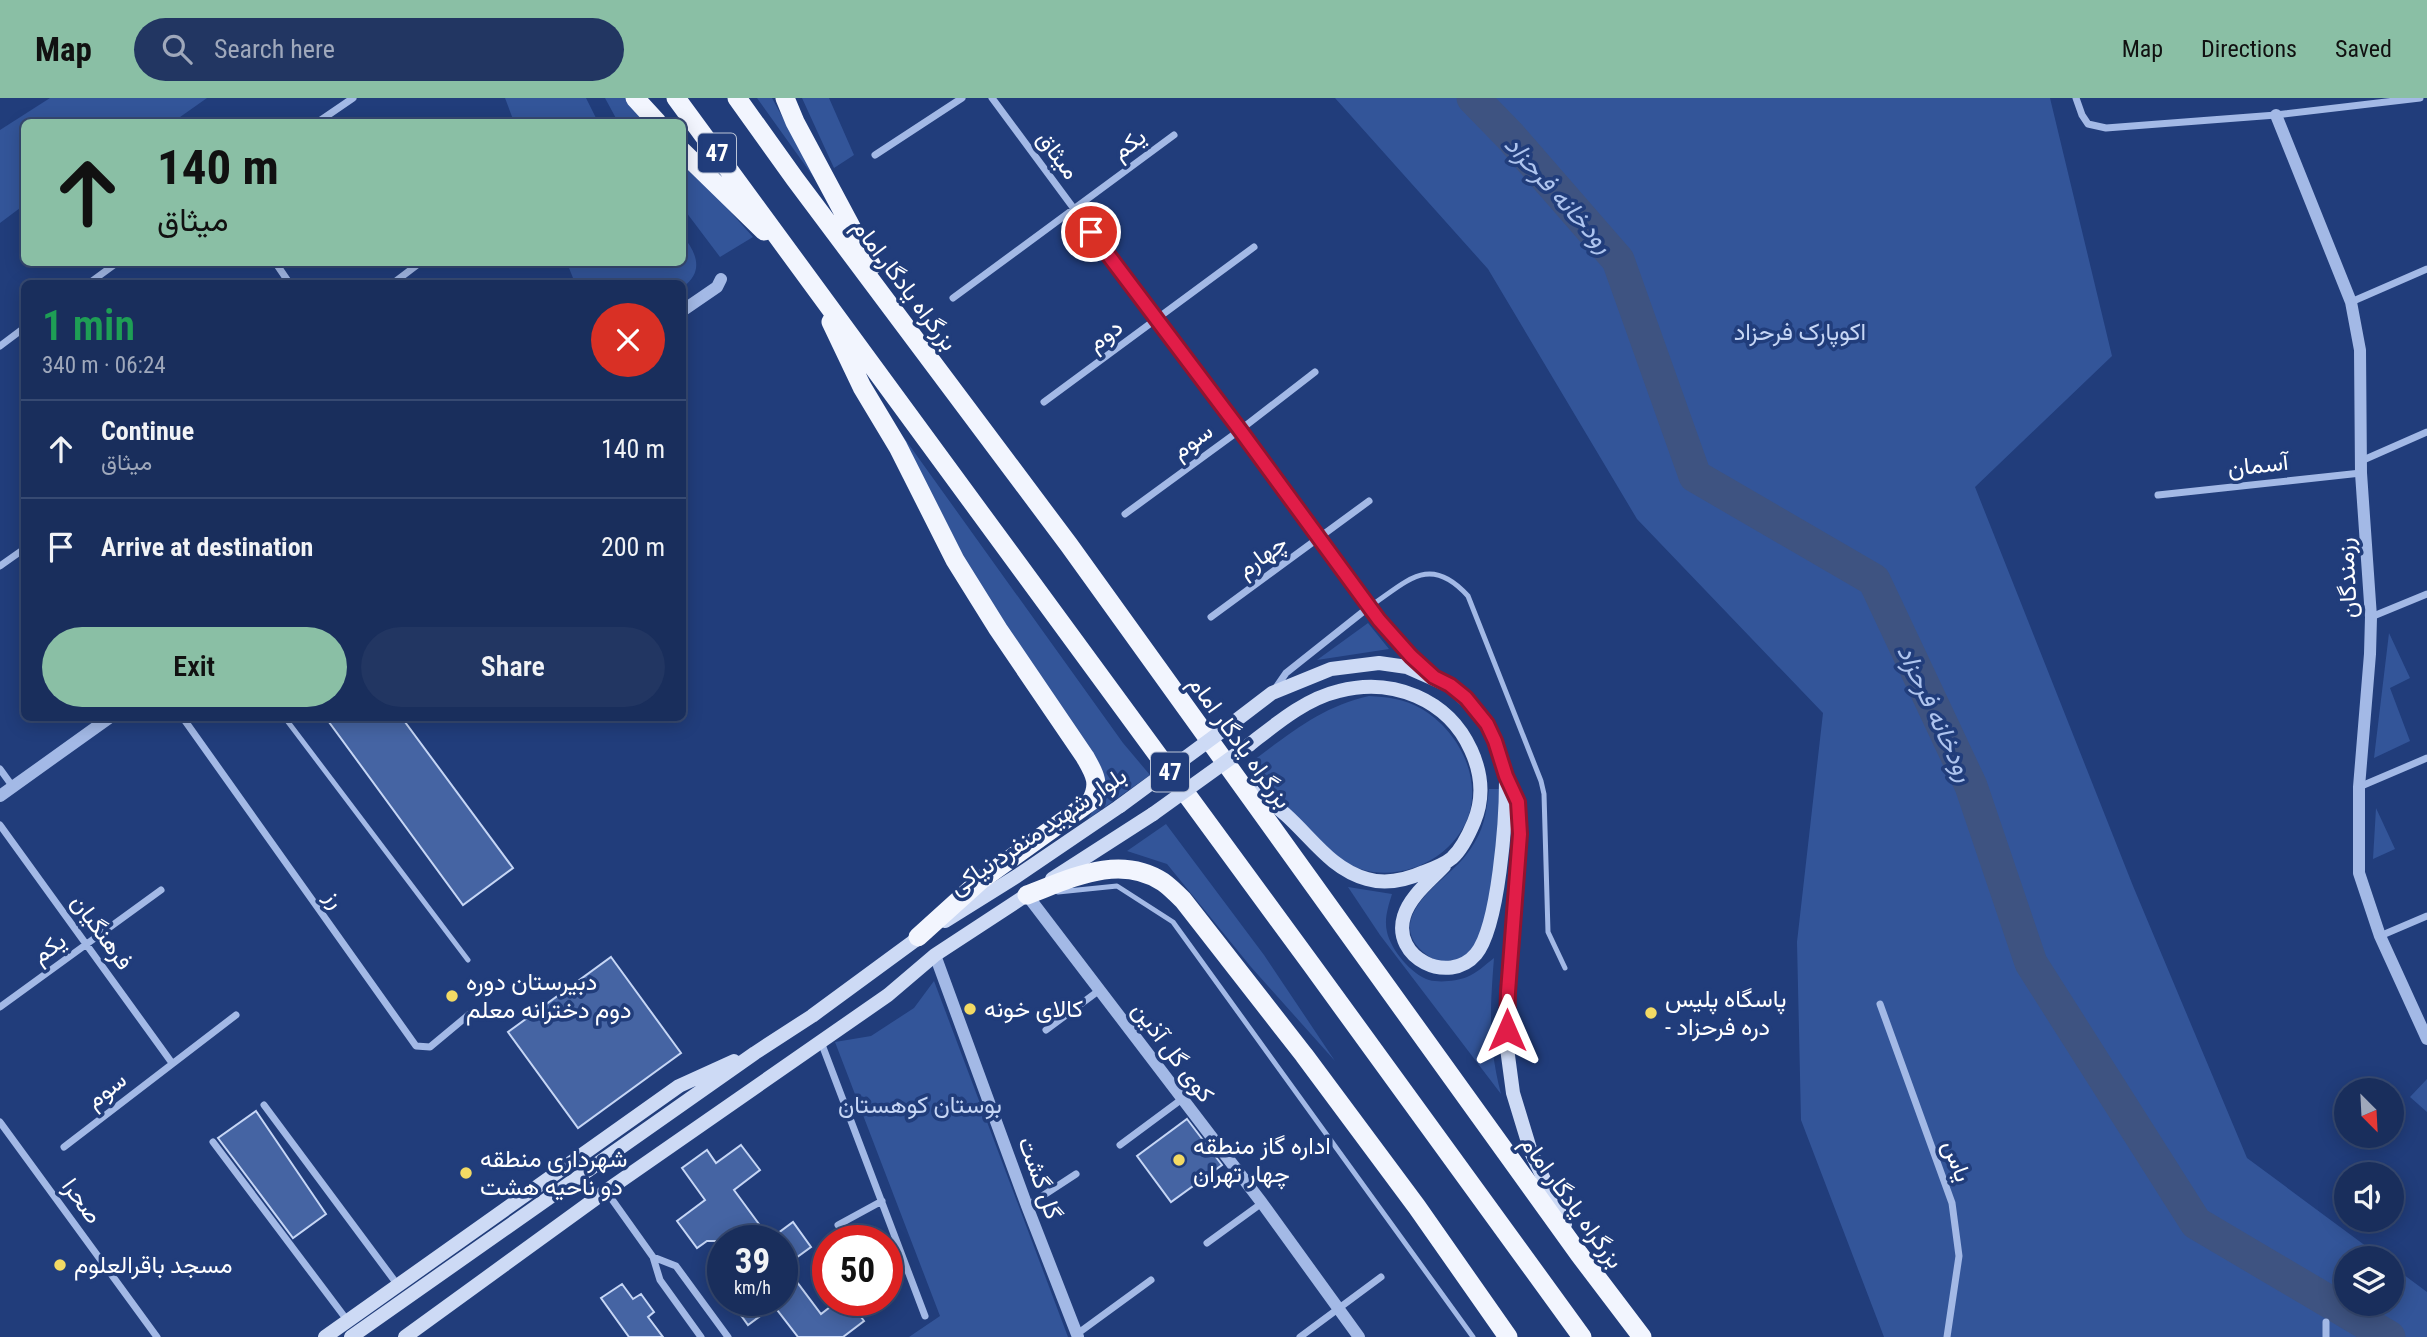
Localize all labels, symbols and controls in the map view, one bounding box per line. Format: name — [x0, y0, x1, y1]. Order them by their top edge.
search box — [134, 18, 624, 81]
text: Map — [35, 30, 92, 69]
icon: search — [158, 30, 196, 68]
text: Search here — [214, 34, 335, 64]
text: Map — [2122, 35, 2163, 63]
text: Directions — [2201, 35, 2297, 63]
text: Saved — [2335, 35, 2392, 63]
street label: یکم — [1107, 122, 1153, 167]
street label: میثاق — [1031, 125, 1085, 185]
water label: رودخانه فرحزاد — [1498, 129, 1620, 260]
road number: 47 — [698, 134, 736, 172]
text: 140 m — [157, 139, 279, 196]
icon: ahead — [42, 147, 133, 238]
text: میثاق — [157, 201, 228, 239]
pin — [1061, 202, 1121, 262]
icon: arrive — [1072, 213, 1110, 251]
street label: بزرگراه یادگار امام — [845, 214, 963, 357]
text: 1 min — [42, 301, 135, 350]
button: close — [591, 303, 665, 377]
street label: دوم — [1082, 313, 1129, 359]
park label: اکوپارک فرحزاد — [1734, 318, 1866, 348]
text: 340 m · 06:24 — [42, 352, 166, 379]
text: Continue — [101, 416, 194, 446]
street label: سوم — [1166, 417, 1219, 467]
icon: ahead — [42, 430, 80, 468]
text: 140 m — [601, 434, 665, 464]
street label: آسمان — [2226, 448, 2292, 482]
text: میثاق — [101, 449, 152, 476]
icon: arrive — [42, 528, 80, 566]
street label: چهارم — [1232, 529, 1294, 585]
text: Arrive at destination — [101, 532, 313, 562]
text: 200 m — [601, 532, 665, 562]
street label: رزمندگان — [2331, 537, 2364, 619]
button: Exit — [42, 627, 347, 707]
button: Share — [361, 627, 665, 707]
water label: رودخانه فرحزاد — [1890, 640, 1981, 787]
street label: بزرگراه یادگار امام — [1181, 670, 1297, 815]
road number: 47 — [1151, 752, 1189, 792]
street label: بلوار شهید منفرد نیاکی — [944, 761, 1133, 902]
street label: رز — [318, 884, 351, 914]
street label: فرهنگیان — [64, 889, 139, 976]
street label: یکم — [27, 926, 73, 971]
place label: دبیرستان دوره دوم دخترانه معلم — [466, 968, 631, 1026]
place label: پاسگاه پلیس - دره فرحزاد — [1665, 985, 1786, 1042]
marker: دبیرستان دوره دوم دخترانه معلم — [444, 988, 460, 1004]
position arrow — [1470, 993, 1544, 1067]
place label: کالای خونه — [984, 995, 1083, 1024]
street label: کوی گل آذین — [1125, 996, 1220, 1108]
marker: کالای خونه — [962, 1001, 978, 1017]
marker: پاسگاه پلیس - دره فرحزاد — [1643, 1005, 1659, 1021]
street label: سوم — [80, 1065, 133, 1116]
north arrow — [2334, 1078, 2404, 1148]
map controls — [2334, 1078, 2404, 1316]
park label: بوستان کوهستان — [838, 1091, 1002, 1120]
street label: بزرگراه یادگار امام — [1513, 1130, 1629, 1275]
place label: اداره گاز منطقه چهار تهران — [1193, 1132, 1331, 1190]
street label: گل گشت — [1012, 1133, 1068, 1223]
street label: یاس — [1937, 1136, 1977, 1186]
place label: شهرداری منطقه دو ناحیه هشت — [480, 1145, 627, 1202]
marker: اداره گاز منطقه چهار تهران — [1171, 1152, 1187, 1168]
button: sound — [2334, 1162, 2404, 1232]
marker: شهرداری منطقه دو ناحیه هشت — [458, 1165, 474, 1181]
street label: صحرا — [55, 1173, 108, 1230]
speed limit sign: 50 — [812, 1225, 903, 1316]
text: 39 — [735, 1241, 770, 1282]
button: layers — [2334, 1246, 2404, 1316]
place label: مسجد باقرالعلوم — [74, 1251, 232, 1281]
marker: مسجد باقرالعلوم — [52, 1257, 68, 1273]
text: km/h — [734, 1277, 771, 1298]

